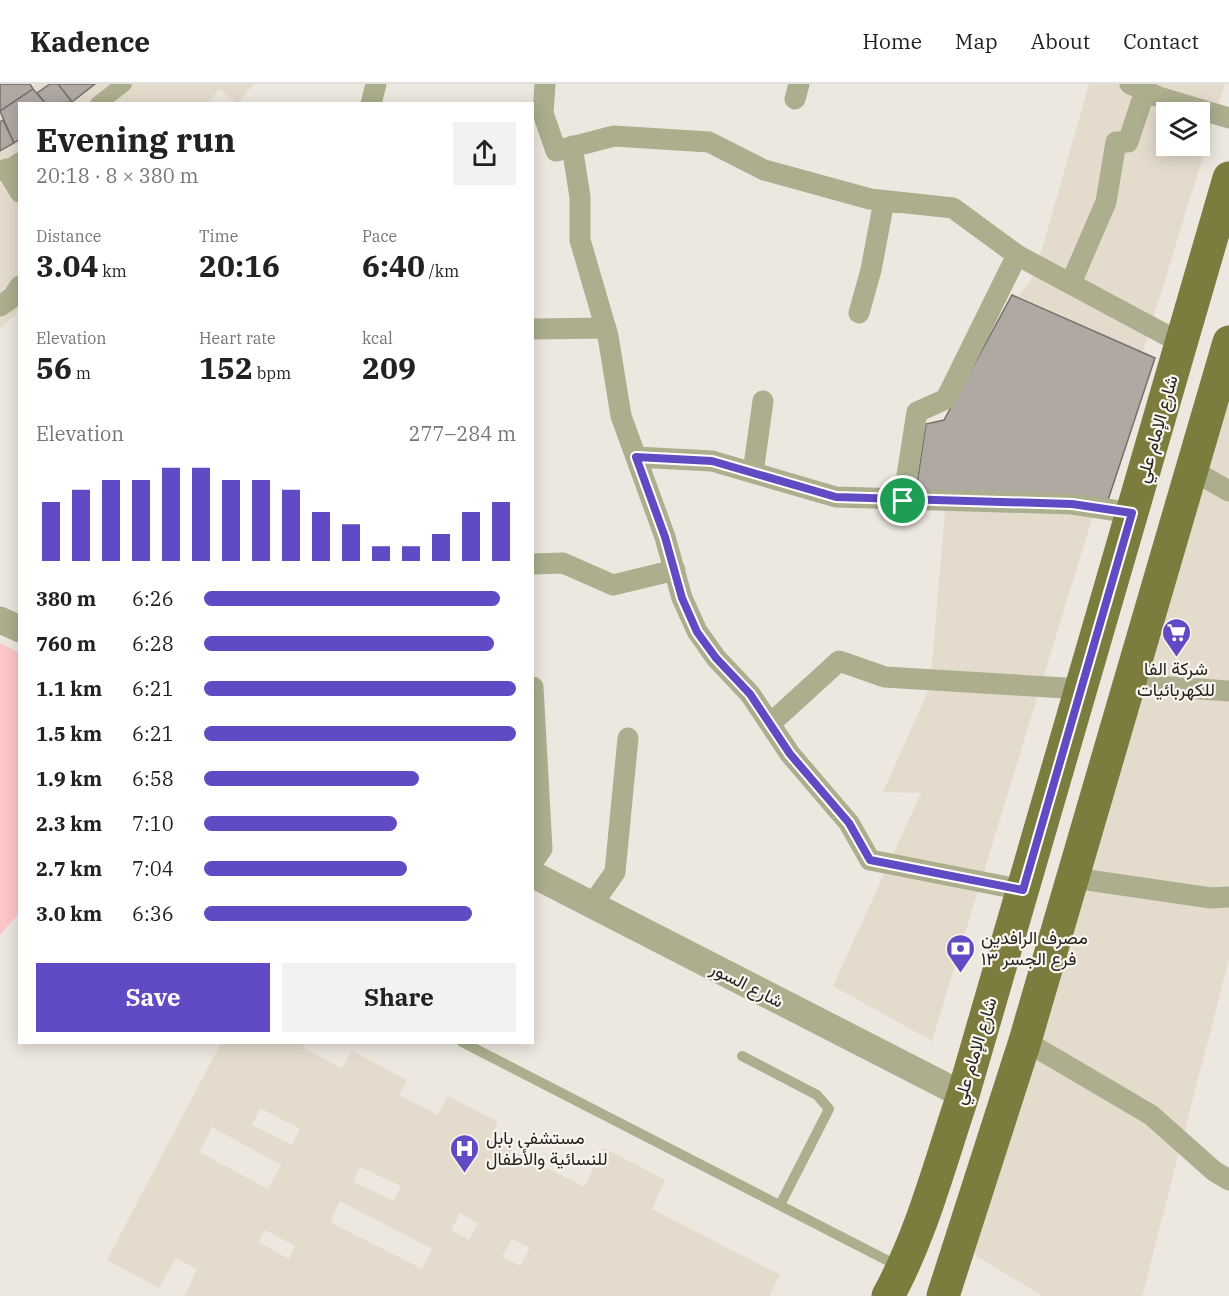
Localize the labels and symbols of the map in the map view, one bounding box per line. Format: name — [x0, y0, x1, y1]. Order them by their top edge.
street label: شارع الإمام علي — [1130, 372, 1187, 486]
pin — [877, 475, 928, 526]
supermarket icon: شركة الفا للكهربائيات — [1160, 616, 1192, 658]
place label: شركة الفا للكهربائيات — [1137, 657, 1215, 701]
place label: مصرف الرافدين فرع الجسر ١٣ — [981, 926, 1088, 971]
bank icon: مصرف الرافدين فرع الجسر ١٣ — [944, 932, 976, 974]
street label: شارع السور — [705, 956, 788, 1014]
street label: شارع الإمام علي — [947, 995, 1006, 1108]
place label: مستشفى بابل للنسائية والأطفال — [486, 1126, 608, 1170]
hospital icon: مستشفى بابل للنسائية والأطفال — [449, 1132, 481, 1174]

